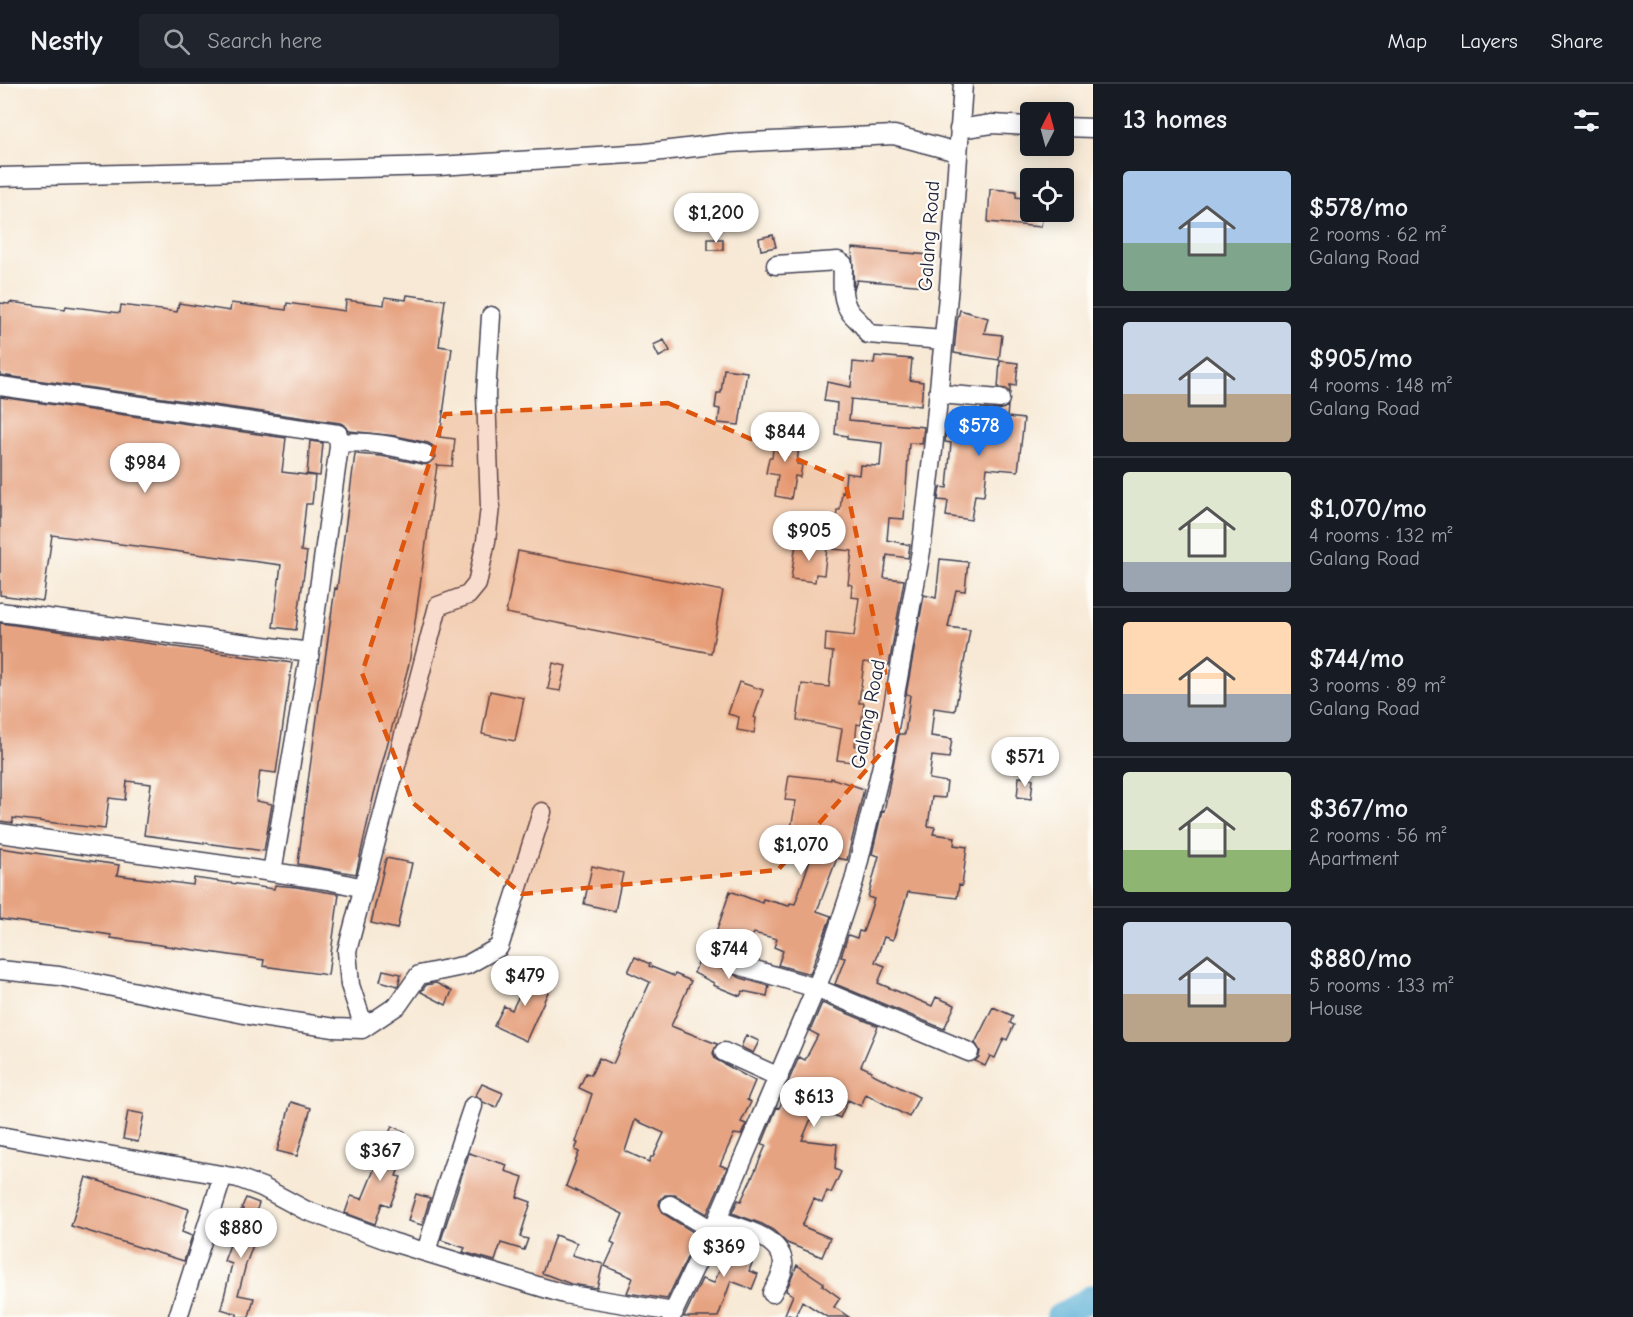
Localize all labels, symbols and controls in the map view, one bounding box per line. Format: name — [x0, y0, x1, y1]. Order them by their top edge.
search box — [139, 14, 559, 68]
text: Nestly — [30, 25, 103, 57]
icon: search — [160, 25, 193, 58]
text: Search here — [208, 28, 322, 54]
text: Map — [1388, 29, 1427, 53]
text: Layers — [1460, 29, 1518, 53]
text: Share — [1551, 29, 1603, 53]
north arrow — [1020, 102, 1074, 156]
map controls — [1020, 102, 1074, 222]
icon: filters — [1570, 104, 1603, 137]
text: 13 homes — [1123, 105, 1227, 135]
button: locate — [1020, 168, 1074, 222]
street label: Galang Road — [914, 180, 944, 292]
pin: $1,200 — [667, 193, 765, 244]
text: $578/mo — [1309, 193, 1408, 223]
icon: home — [1171, 195, 1243, 267]
text: $1,200 — [688, 201, 744, 224]
text: 2 rooms · 62 m² — [1309, 223, 1446, 246]
text: Galang Road — [1309, 246, 1420, 269]
text: $905/mo — [1309, 344, 1412, 374]
icon: home — [1171, 346, 1243, 418]
text: 4 rooms · 148 m² — [1309, 374, 1452, 397]
text: Galang Road — [1309, 397, 1420, 420]
pin: $578 — [943, 406, 1015, 457]
pin: $844 — [749, 412, 821, 463]
text: $578 — [958, 414, 1000, 437]
text: $844 — [764, 420, 806, 443]
pin: $984 — [109, 443, 181, 494]
text: $984 — [124, 451, 166, 474]
text: $1,070/mo — [1309, 494, 1427, 524]
icon: home — [1171, 496, 1243, 568]
pin: $905 — [773, 511, 845, 562]
text: $905 — [787, 519, 831, 542]
text: 4 rooms · 132 m² — [1309, 524, 1453, 547]
text: Galang Road — [1309, 547, 1420, 570]
text: $744/mo — [1309, 644, 1404, 674]
icon: home — [1171, 646, 1243, 718]
street label: Galang Road — [846, 657, 890, 771]
text: 3 rooms · 89 m² — [1309, 674, 1445, 697]
text: Galang Road — [1309, 697, 1420, 720]
pin: $571 — [989, 737, 1061, 788]
text: $571 — [1005, 745, 1045, 768]
text: $367/mo — [1309, 794, 1408, 824]
icon: home — [1171, 796, 1243, 868]
text: 2 rooms · 56 m² — [1309, 824, 1447, 847]
pin: $1,070 — [752, 825, 850, 876]
text: $1,070 — [773, 833, 829, 856]
text: Apartment — [1309, 847, 1399, 870]
pin: $744 — [693, 929, 765, 980]
text: $744 — [710, 937, 748, 960]
text: $880/mo — [1309, 944, 1412, 974]
icon: home — [1171, 946, 1243, 1018]
pin: $479 — [489, 956, 561, 1007]
text: $479 — [505, 964, 545, 987]
text: 5 rooms · 133 m² — [1309, 974, 1453, 997]
text: House — [1309, 997, 1363, 1020]
pin: $613 — [778, 1077, 850, 1128]
text: $613 — [794, 1085, 834, 1108]
pin: $367 — [344, 1131, 416, 1182]
text: $367 — [359, 1139, 401, 1162]
pin: $880 — [205, 1208, 277, 1259]
text: $880 — [219, 1216, 263, 1239]
pin: $369 — [688, 1227, 760, 1278]
text: $369 — [703, 1235, 745, 1258]

